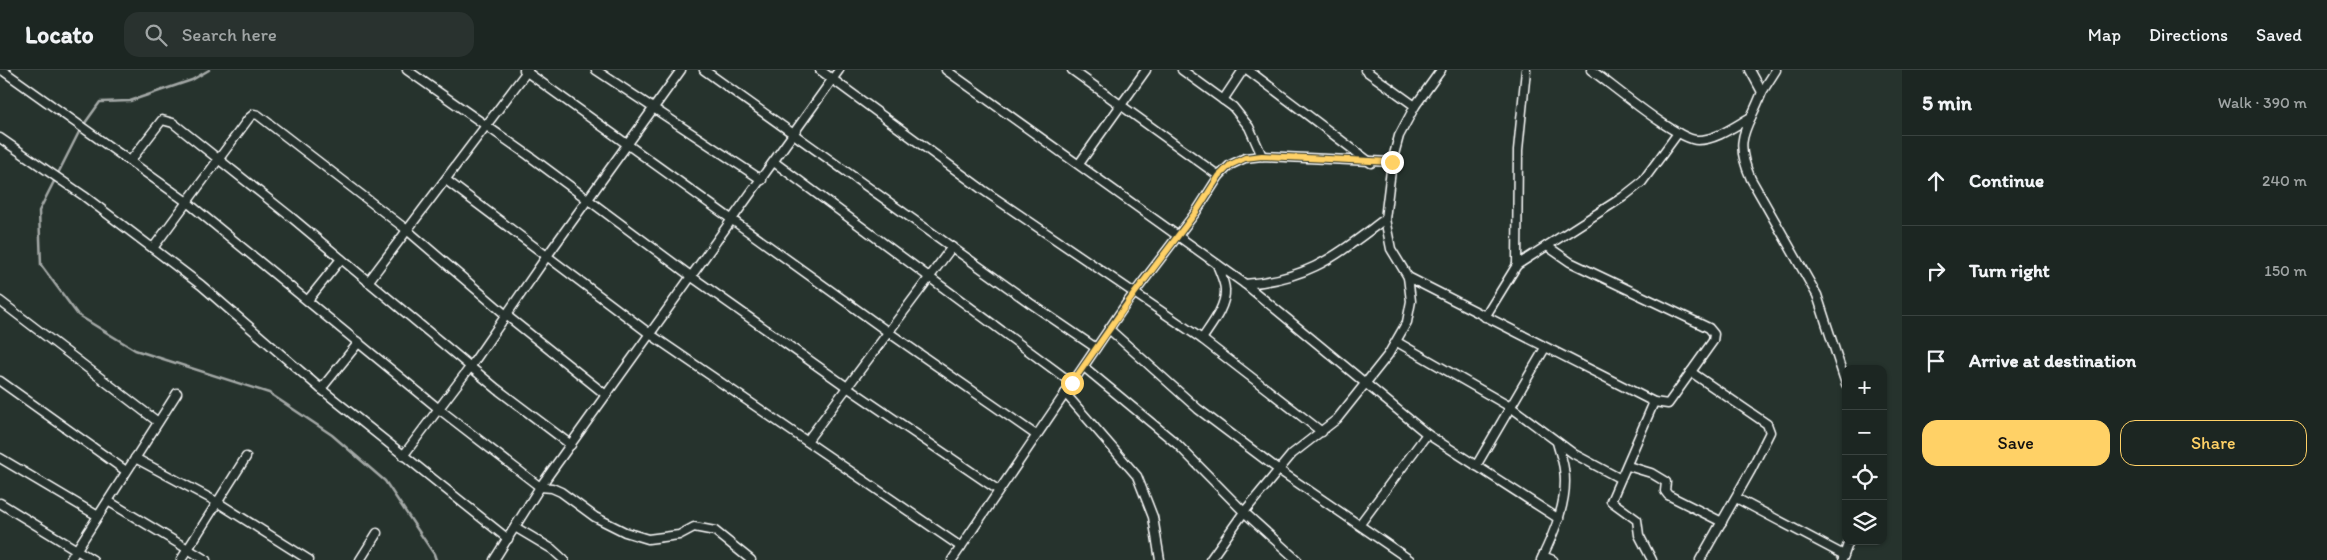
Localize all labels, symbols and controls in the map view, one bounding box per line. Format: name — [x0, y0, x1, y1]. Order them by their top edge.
search box — [124, 12, 474, 57]
text: Locato — [25, 20, 94, 49]
icon: search — [142, 21, 170, 49]
text: Search here — [182, 23, 277, 46]
text: Map — [2088, 24, 2121, 46]
text: Directions — [2149, 24, 2228, 46]
text: Saved — [2256, 24, 2302, 46]
text: 5 min — [1922, 90, 1972, 115]
text: Walk · 390 m — [2218, 93, 2307, 112]
route end — [1381, 151, 1404, 174]
icon: ahead — [1922, 167, 1950, 195]
text: Continue — [1969, 169, 2044, 192]
text: 240 m — [2262, 171, 2307, 190]
icon: right — [1922, 257, 1950, 285]
text: Turn right — [1969, 259, 2050, 282]
text: 150 m — [2264, 261, 2307, 280]
icon: arrive — [1922, 347, 1950, 375]
text: Arrive at destination — [1969, 349, 2136, 372]
map controls — [1842, 365, 1887, 545]
button: + — [1842, 365, 1887, 410]
route start — [1061, 372, 1084, 395]
button: − — [1842, 410, 1887, 455]
button: Save — [1922, 420, 2110, 466]
button: Share — [2120, 420, 2307, 466]
button: locate — [1842, 455, 1887, 500]
button: layers — [1842, 500, 1887, 545]

